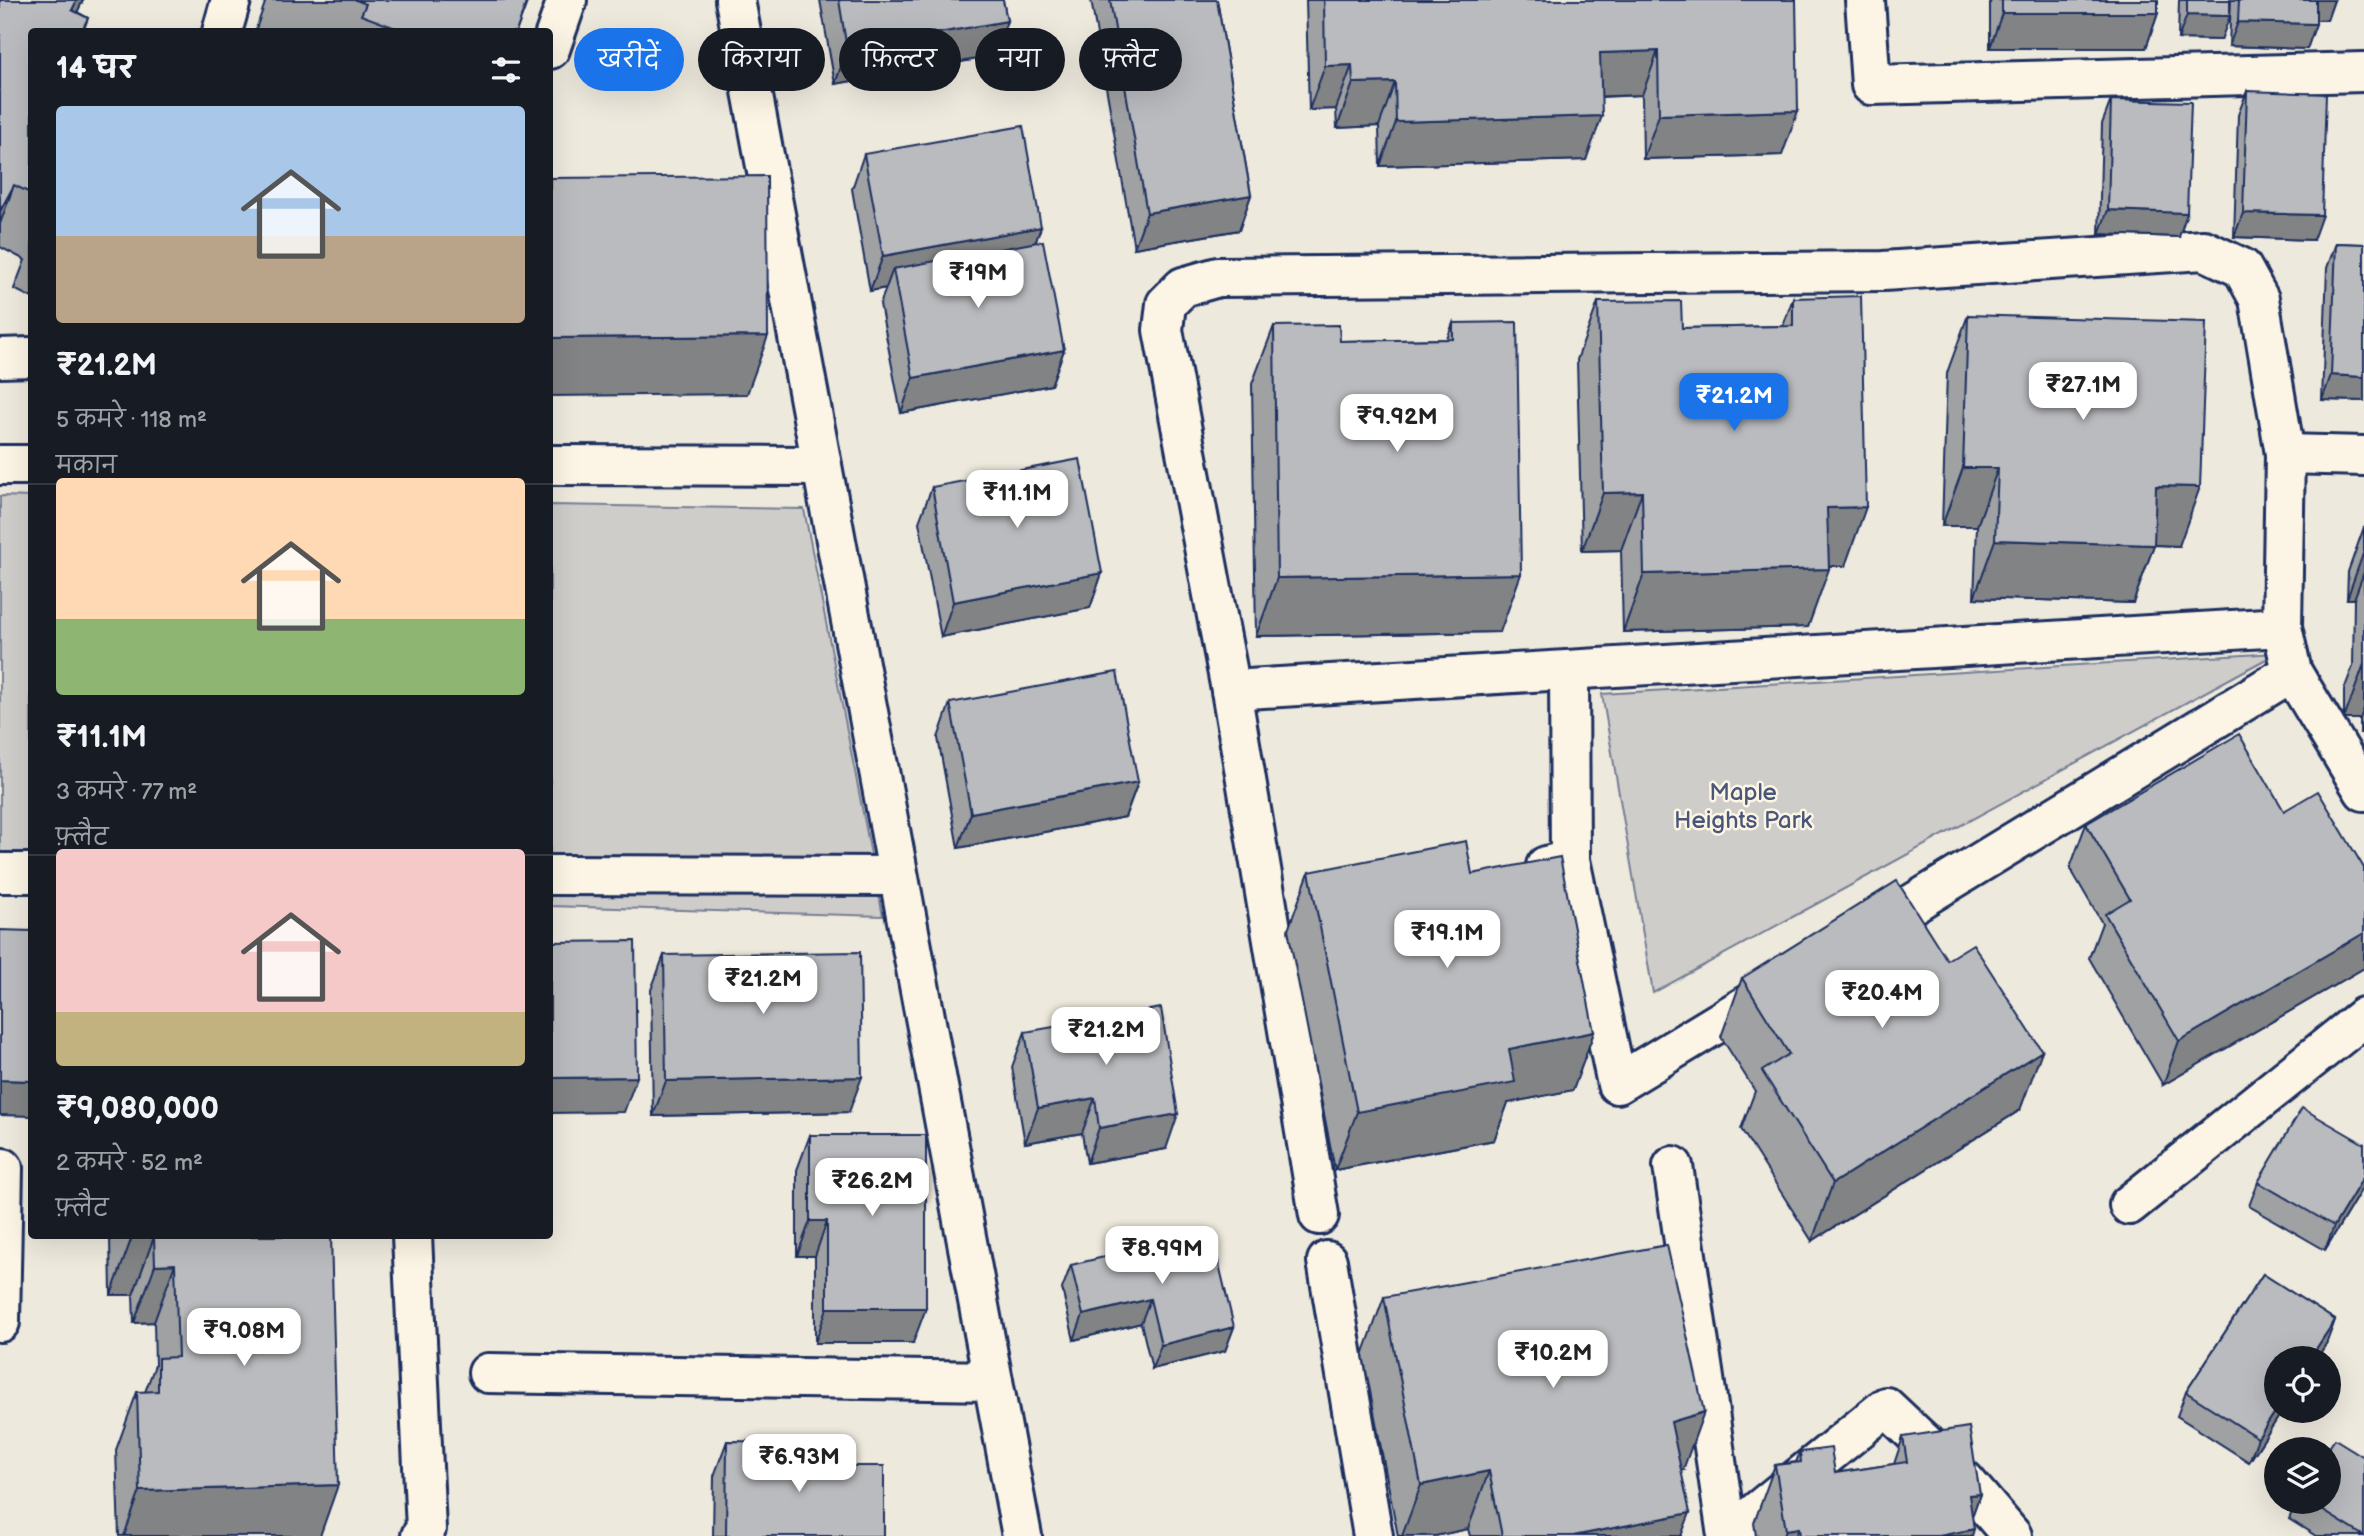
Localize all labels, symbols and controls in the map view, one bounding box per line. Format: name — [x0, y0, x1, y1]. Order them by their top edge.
chip: खरीदें — [574, 28, 684, 91]
chip: किराया — [698, 28, 825, 91]
chip: फ़िल्टर — [839, 28, 961, 91]
chip: नया — [975, 28, 1065, 91]
chip: फ़्लैट — [1079, 28, 1182, 91]
text: 14 घर — [56, 51, 134, 87]
icon: filters — [487, 51, 525, 89]
icon: home — [228, 151, 354, 277]
pin: ₹19M — [937, 250, 1019, 310]
text: ₹19M — [949, 259, 1007, 287]
text: ₹21.2M — [56, 348, 157, 384]
pin: ₹27.1M — [2026, 362, 2140, 422]
text: ₹27.1M — [2045, 371, 2121, 399]
pin: ₹21.2M — [1677, 374, 1791, 433]
text: ₹21.2M — [1695, 382, 1773, 410]
pin: ₹9.92M — [1340, 394, 1454, 454]
text: ₹9.92M — [1356, 403, 1438, 431]
text: 5 कमरे · 118 m² — [56, 406, 207, 434]
text: मकान — [56, 452, 117, 480]
pin: ₹11.1M — [960, 470, 1074, 530]
text: ₹11.1M — [982, 479, 1052, 507]
icon: home — [228, 523, 354, 649]
text: ₹11.1M — [56, 720, 147, 756]
text: 3 कमरे · 77 m² — [56, 778, 197, 806]
park label: Maple Heights Park — [1674, 778, 1812, 835]
text: फ़्लैट — [56, 824, 108, 852]
icon: home — [228, 894, 354, 1020]
pin: ₹19.1M — [1390, 911, 1504, 970]
text: ₹19.1M — [1410, 919, 1484, 947]
pin: ₹21.2M — [706, 956, 820, 1016]
text: ₹21.2M — [724, 965, 802, 993]
pin: ₹20.4M — [1825, 970, 1939, 1030]
text: ₹20.4M — [1841, 979, 1923, 1007]
pin: ₹21.2M — [1049, 1007, 1163, 1067]
text: ₹21.2M — [1067, 1016, 1145, 1044]
text: ₹9,080,000 — [56, 1091, 219, 1127]
text: 2 कमरे · 52 m² — [56, 1149, 203, 1177]
pin: ₹26.2M — [815, 1158, 929, 1218]
text: ₹26.2M — [831, 1167, 913, 1195]
text: फ़्लैट — [56, 1195, 108, 1223]
pin: ₹8.99M — [1105, 1226, 1219, 1286]
text: ₹8.99M — [1121, 1235, 1203, 1263]
pin: ₹9.08M — [187, 1308, 301, 1368]
text: ₹9.08M — [203, 1317, 285, 1345]
pin: ₹10.2M — [1496, 1330, 1610, 1390]
text: ₹10.2M — [1514, 1339, 1592, 1367]
map controls — [2264, 1346, 2341, 1514]
button: locate — [2264, 1346, 2341, 1423]
pin: ₹6.93M — [742, 1434, 856, 1494]
button: layers — [2264, 1437, 2341, 1514]
text: ₹6.93M — [758, 1443, 840, 1471]

